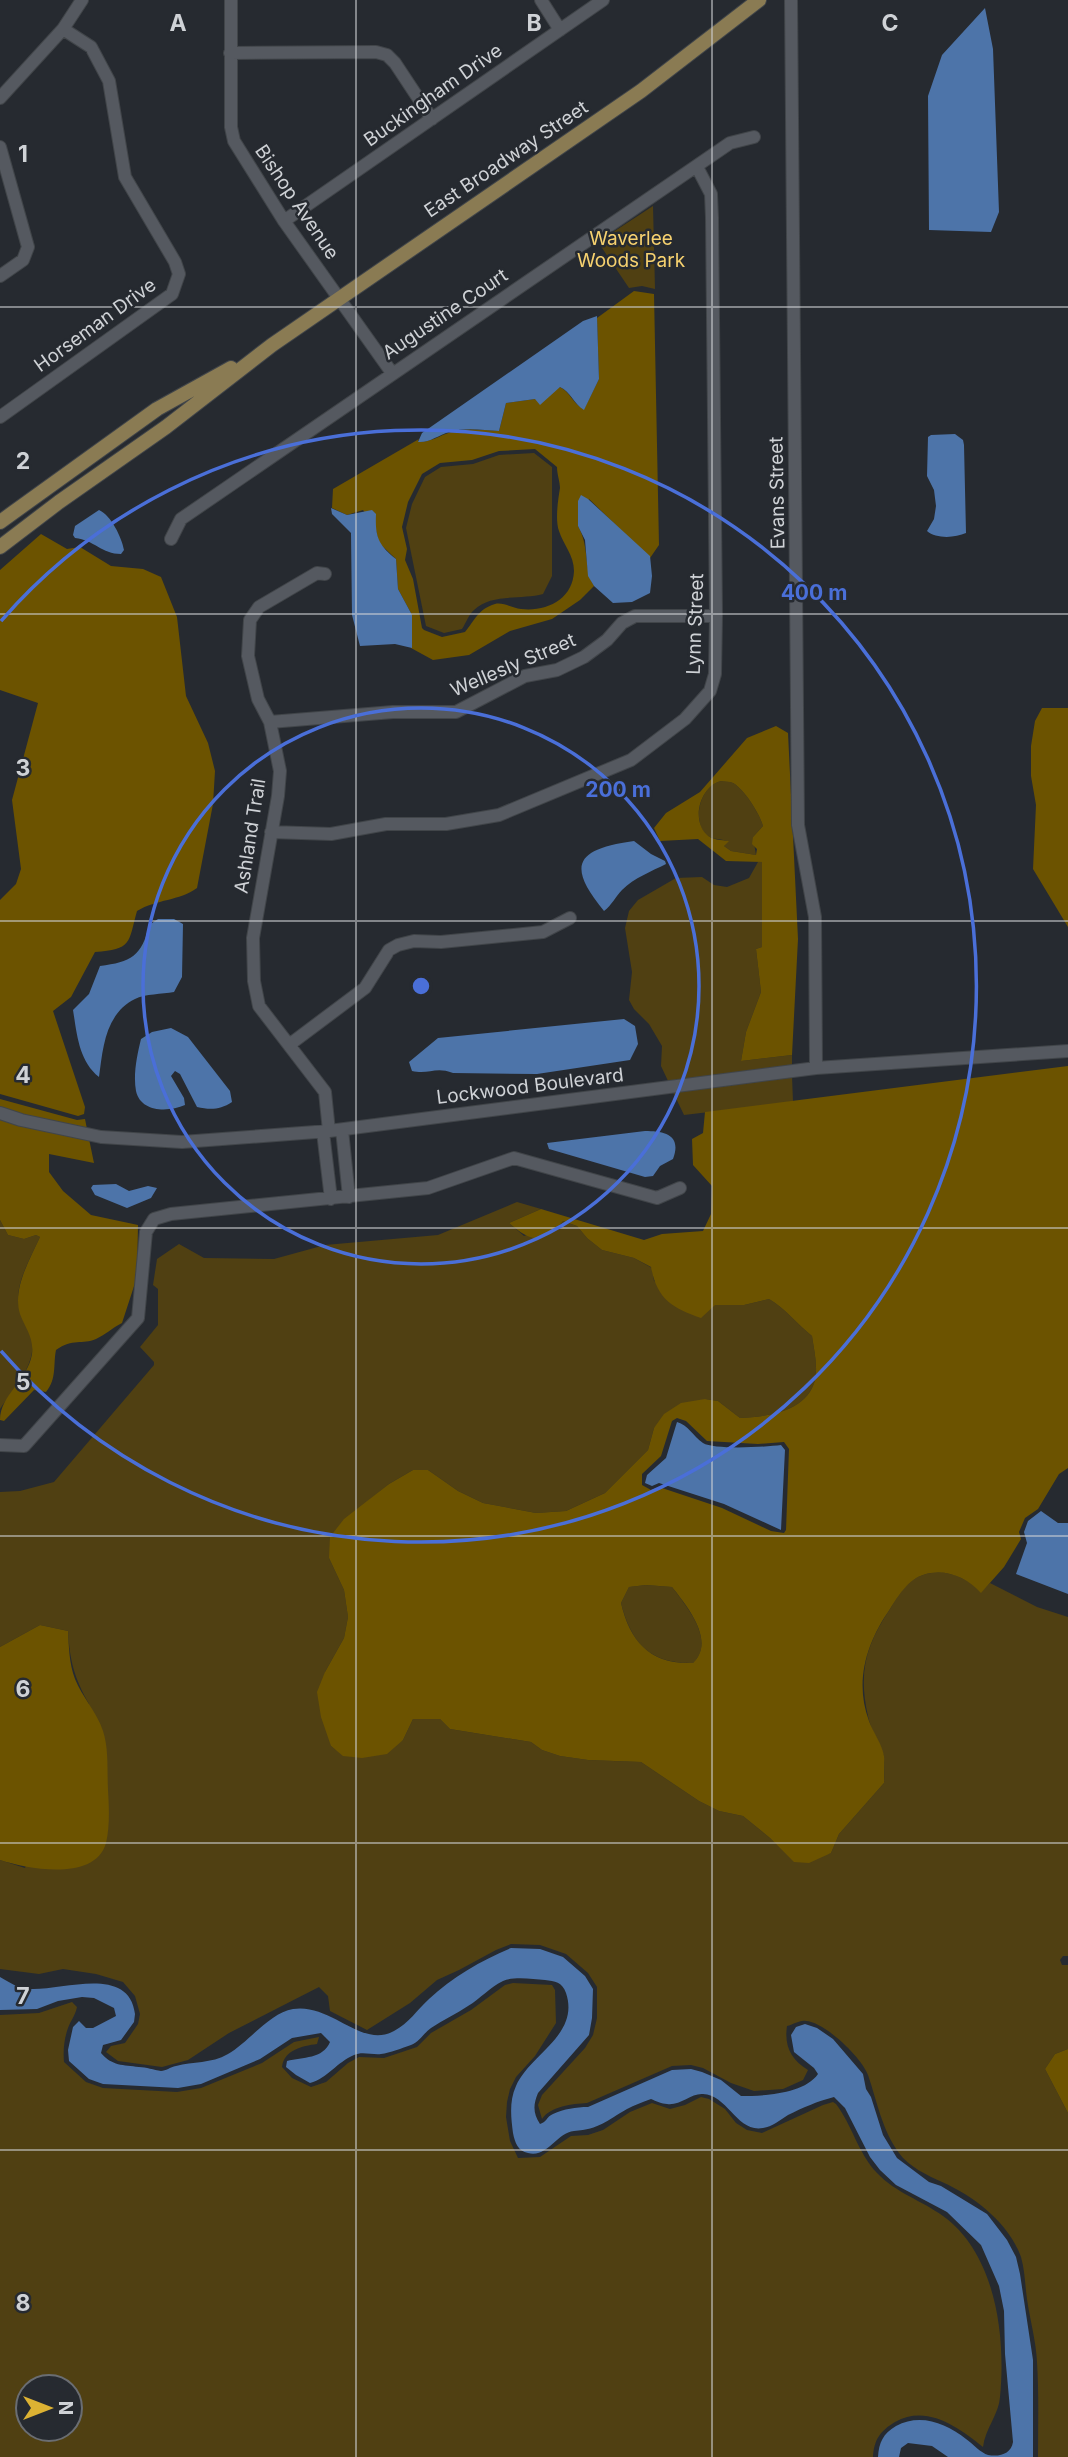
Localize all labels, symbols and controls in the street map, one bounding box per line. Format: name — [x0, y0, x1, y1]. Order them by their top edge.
text: A — [169, 9, 187, 37]
text: B — [526, 9, 542, 37]
text: C — [881, 9, 899, 37]
street label: Buckingham Drive — [359, 39, 507, 151]
street label: East Broadway Street — [420, 96, 592, 222]
text: 1 — [18, 140, 28, 168]
street label: Bishop Avenue — [250, 140, 344, 264]
park label: Waverlee Woods Park — [577, 227, 686, 272]
street label: Augustine Court — [378, 264, 512, 364]
street label: Horseman Drive — [30, 273, 160, 377]
street label: Evans Street — [765, 436, 789, 550]
text: 2 — [16, 447, 30, 475]
street label: Lynn Street — [682, 573, 708, 675]
text: 400 m — [781, 580, 847, 605]
street label: Wellesly Street — [447, 628, 579, 702]
text: 3 — [16, 754, 30, 782]
street label: Ashland Trail — [230, 777, 270, 895]
text: 200 m — [585, 777, 651, 802]
centre of rings — [409, 974, 433, 998]
text: 4 — [15, 1061, 31, 1089]
street label: Lockwood Boulevard — [435, 1063, 625, 1109]
text: 5 — [16, 1368, 30, 1396]
text: 6 — [16, 1675, 30, 1703]
text: 7 — [16, 1982, 30, 2010]
text: 8 — [16, 2289, 30, 2317]
north arrow — [14, 2373, 84, 2443]
text: N — [54, 2401, 77, 2415]

